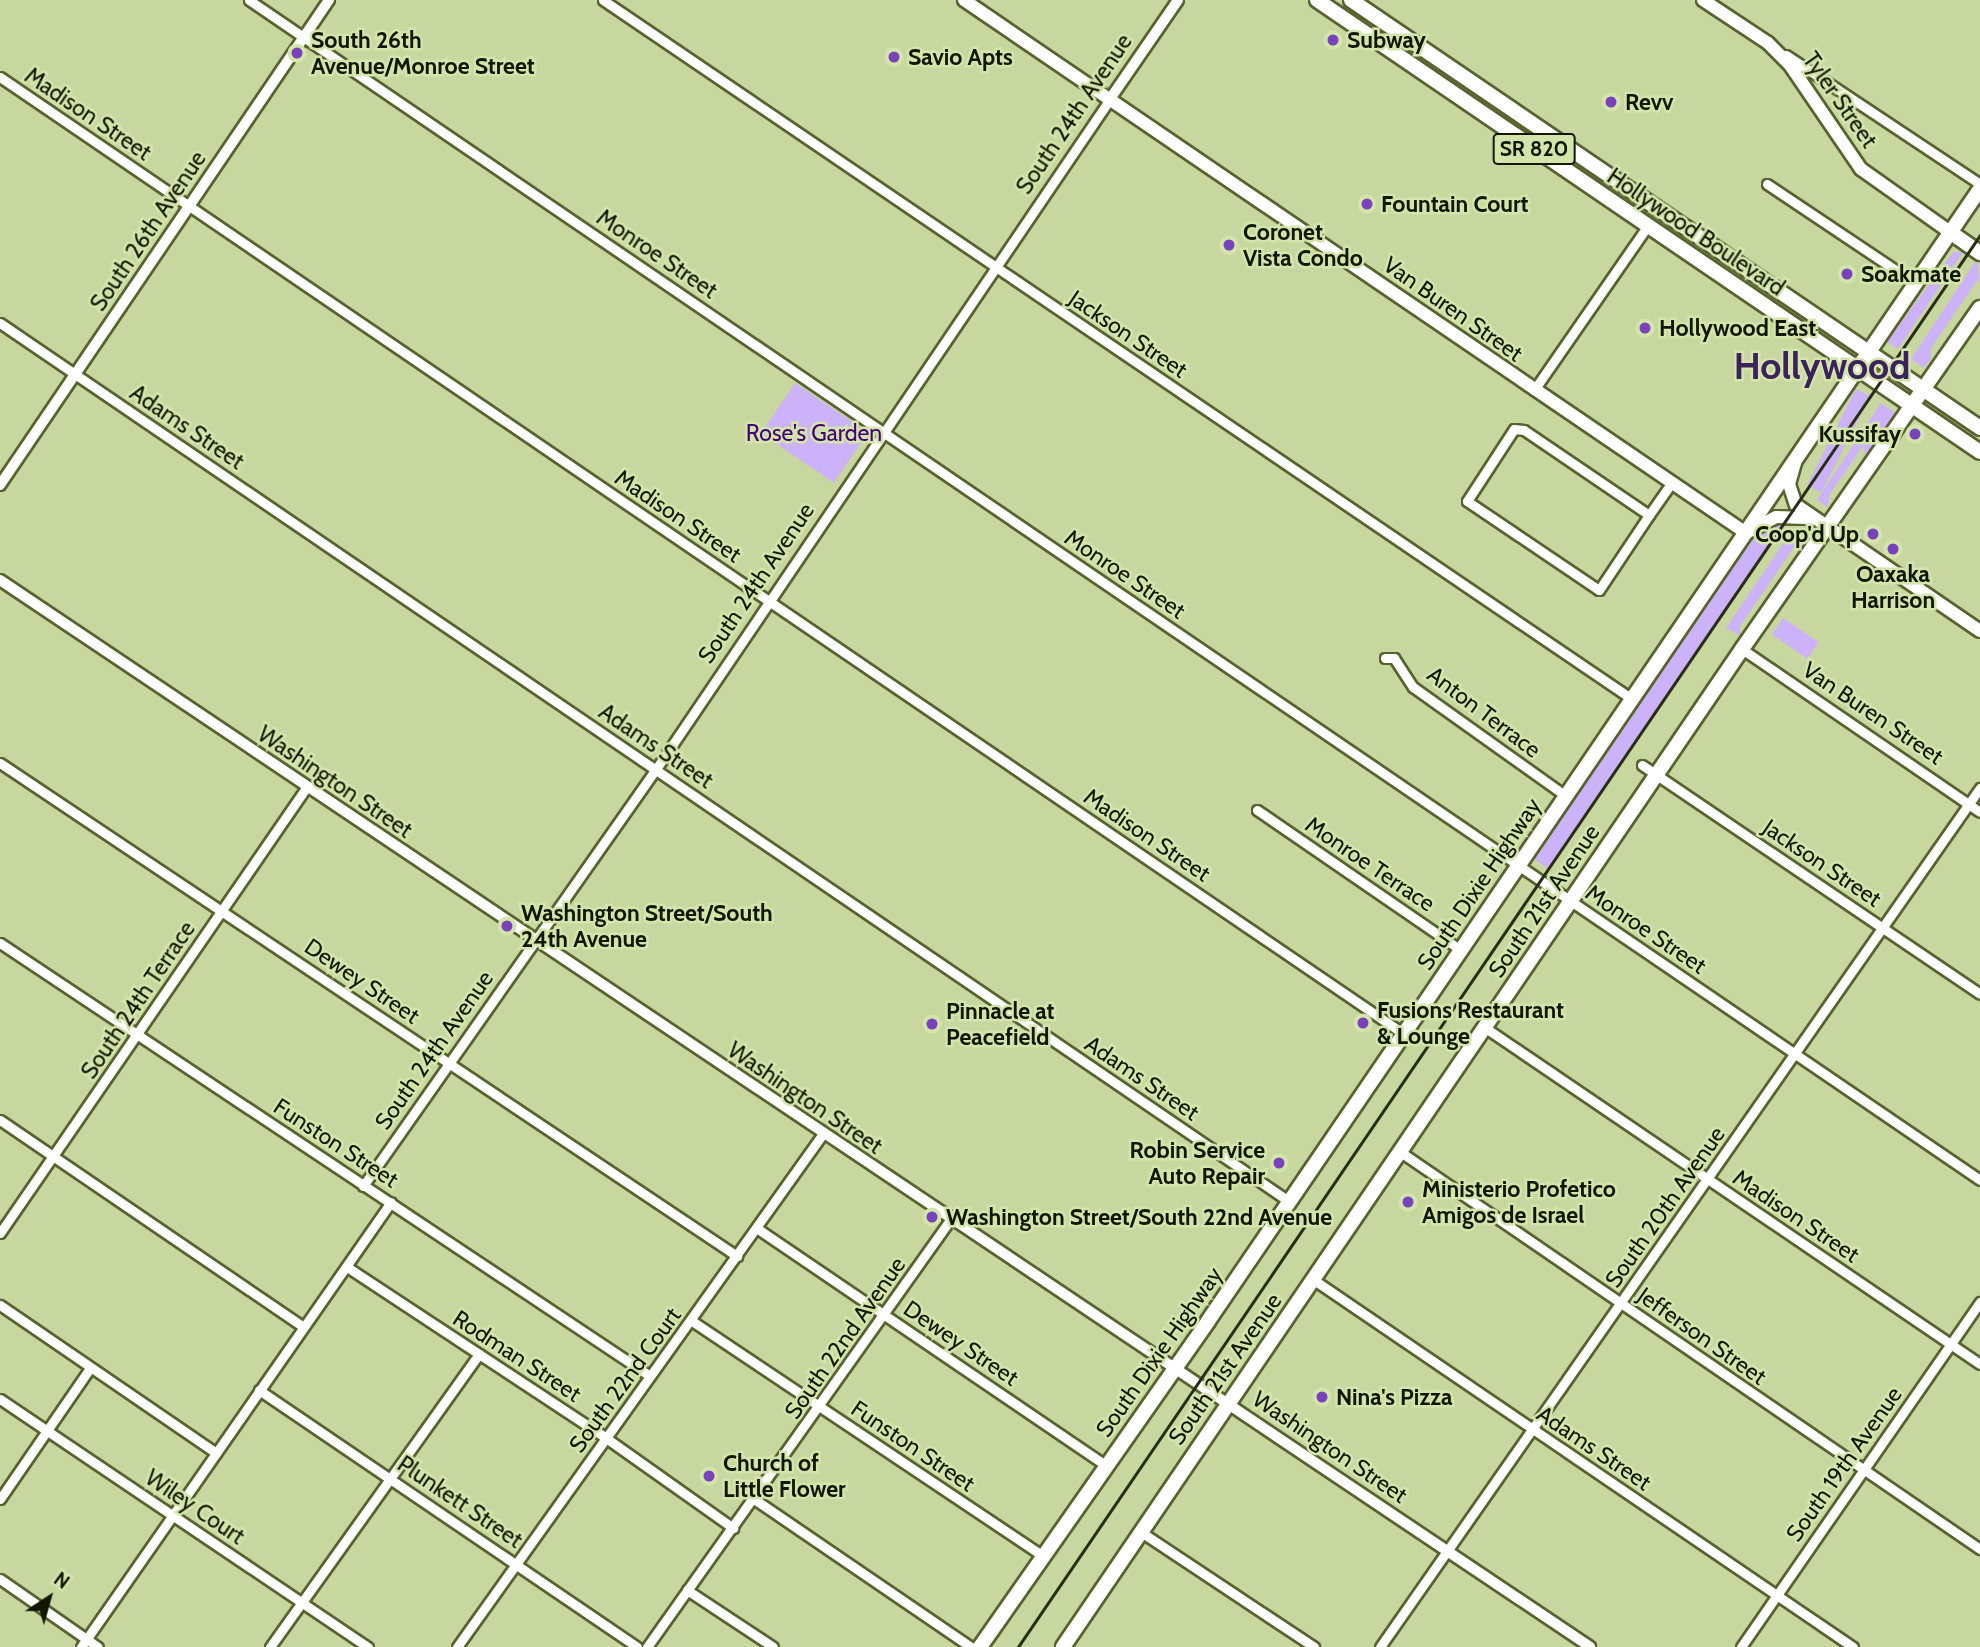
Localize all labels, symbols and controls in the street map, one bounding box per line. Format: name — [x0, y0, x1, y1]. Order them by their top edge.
place label: South 26th Avenue/Monroe Street — [311, 26, 535, 80]
place label: Subway — [1347, 26, 1426, 54]
street label: South 24th Avenue — [1010, 29, 1138, 199]
marker: Subway — [1325, 32, 1341, 48]
place label: Savio Apts — [908, 43, 1013, 71]
marker: South 26th Avenue/Monroe Street — [289, 45, 305, 61]
street label: Tyler Street — [1797, 47, 1883, 153]
marker: Savio Apts — [886, 49, 902, 65]
street label: Madison Street — [20, 62, 156, 166]
place label: Revv — [1625, 88, 1674, 116]
marker: Revv — [1603, 94, 1619, 110]
road number: SR 820 — [1492, 132, 1576, 166]
street label: South 26th Avenue — [84, 146, 212, 316]
street label: Hollywood Boulevard — [1602, 162, 1790, 302]
place label: Fountain Court — [1381, 190, 1528, 218]
marker: Fountain Court — [1359, 196, 1375, 212]
street label: Monroe Street — [591, 204, 723, 304]
place label: Coronet Vista Condo — [1243, 218, 1363, 272]
marker: Coronet Vista Condo — [1221, 237, 1237, 253]
street label: Van Buren Street — [1378, 251, 1528, 367]
place label: Soakmate — [1861, 260, 1961, 288]
marker: Soakmate — [1839, 266, 1855, 282]
street label: Jackson Street — [1064, 284, 1192, 384]
place label: Hollywood East — [1659, 314, 1816, 342]
marker: Hollywood East — [1637, 320, 1653, 336]
district label: Hollywood — [1734, 344, 1910, 388]
street label: Adams Street — [125, 379, 249, 475]
park label: Rose's Garden — [746, 419, 882, 447]
place label: Kussifay — [1819, 420, 1901, 448]
marker: Kussifay — [1907, 426, 1923, 442]
street label: Madison Street — [610, 464, 746, 568]
street label: South 24th Avenue — [692, 498, 820, 668]
place label: Coop'd Up — [1755, 520, 1859, 548]
street label: Monroe Street — [1059, 524, 1191, 624]
marker: Coop'd Up — [1865, 526, 1881, 542]
marker: Oaxaka Harrison — [1885, 541, 1901, 557]
place label: Oaxaka Harrison — [1851, 560, 1935, 614]
street label: Van Buren Street — [1797, 656, 1949, 770]
street label: Anton Terrace — [1422, 660, 1546, 764]
street label: Adams Street — [594, 698, 718, 794]
street label: Washington Street — [252, 720, 418, 844]
street label: Madison Street — [1079, 783, 1215, 887]
street label: South Dixie Highway — [1411, 793, 1547, 975]
street label: Monroe Terrace — [1300, 811, 1440, 917]
street label: Jackson Street — [1758, 813, 1886, 913]
street label: South 21st Avenue — [1483, 819, 1605, 983]
street label: Monroe Street — [1580, 879, 1712, 979]
place label: Washington Street/South 24th Avenue — [521, 899, 773, 953]
street label: South 24th Terrace — [75, 916, 201, 1084]
marker: Washington Street/South 24th Avenue — [499, 918, 515, 934]
street label: Dewey Street — [299, 933, 425, 1029]
street label: South 24th Avenue — [369, 965, 499, 1135]
place label: Fusions Restaurant & Lounge — [1377, 996, 1564, 1050]
place label: Pinnacle at Peacefield — [946, 997, 1055, 1051]
marker: Fusions Restaurant & Lounge — [1355, 1015, 1371, 1031]
marker: Pinnacle at Peacefield — [924, 1016, 940, 1032]
street label: Adams Street — [1080, 1030, 1204, 1126]
street label: Washington Street — [722, 1036, 888, 1160]
street label: Funston Street — [269, 1092, 403, 1194]
street label: South 20th Avenue — [1599, 1121, 1731, 1293]
place label: Robin Service Auto Repair — [1129, 1136, 1265, 1190]
marker: Robin Service Auto Repair — [1271, 1155, 1287, 1171]
street label: Madison Street — [1728, 1164, 1864, 1268]
place label: Ministerio Profetico Amigos de Israel — [1422, 1175, 1616, 1229]
marker: Ministerio Profetico Amigos de Israel — [1400, 1194, 1416, 1210]
place label: Washington Street/South 22nd Avenue — [946, 1203, 1332, 1231]
marker: Washington Street/South 22nd Avenue — [924, 1209, 940, 1225]
street label: South 22nd Avenue — [779, 1252, 911, 1424]
street label: South Dixie Highway — [1090, 1262, 1228, 1442]
street label: Jefferson Street — [1632, 1281, 1772, 1391]
street label: South 21st Avenue — [1163, 1288, 1287, 1450]
street label: Dewey Street — [898, 1295, 1024, 1391]
street label: South 22nd Court — [563, 1302, 687, 1458]
street label: Rodman Street — [448, 1304, 586, 1408]
street label: South 19th Avenue — [1780, 1381, 1908, 1547]
place label: Nina's Pizza — [1336, 1383, 1452, 1411]
street label: Washington Street — [1247, 1385, 1413, 1509]
marker: Nina's Pizza — [1314, 1389, 1330, 1405]
street label: Funston Street — [846, 1395, 980, 1497]
street label: Adams Street — [1532, 1400, 1656, 1496]
place label: Church of Little Flower — [723, 1449, 846, 1503]
street label: Plunkett Street — [392, 1450, 528, 1554]
street label: Wiley Court — [140, 1464, 250, 1550]
marker: Church of Little Flower — [701, 1468, 717, 1484]
north arrow — [14, 1563, 84, 1633]
text: N — [49, 1567, 74, 1594]

